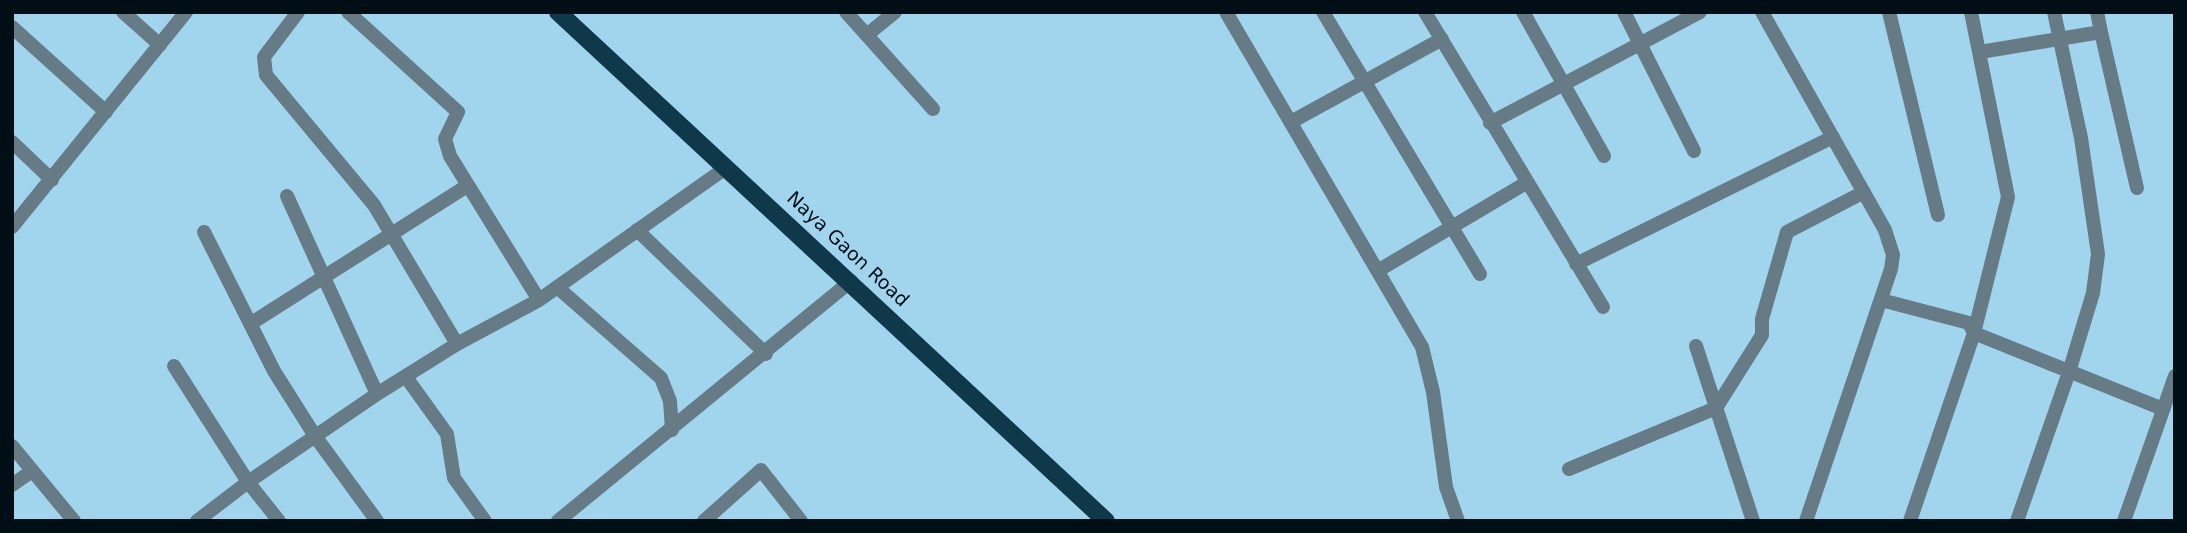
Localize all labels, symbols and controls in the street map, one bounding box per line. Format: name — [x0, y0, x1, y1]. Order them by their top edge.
street label: Naya Gaon Road — [781, 188, 913, 312]

